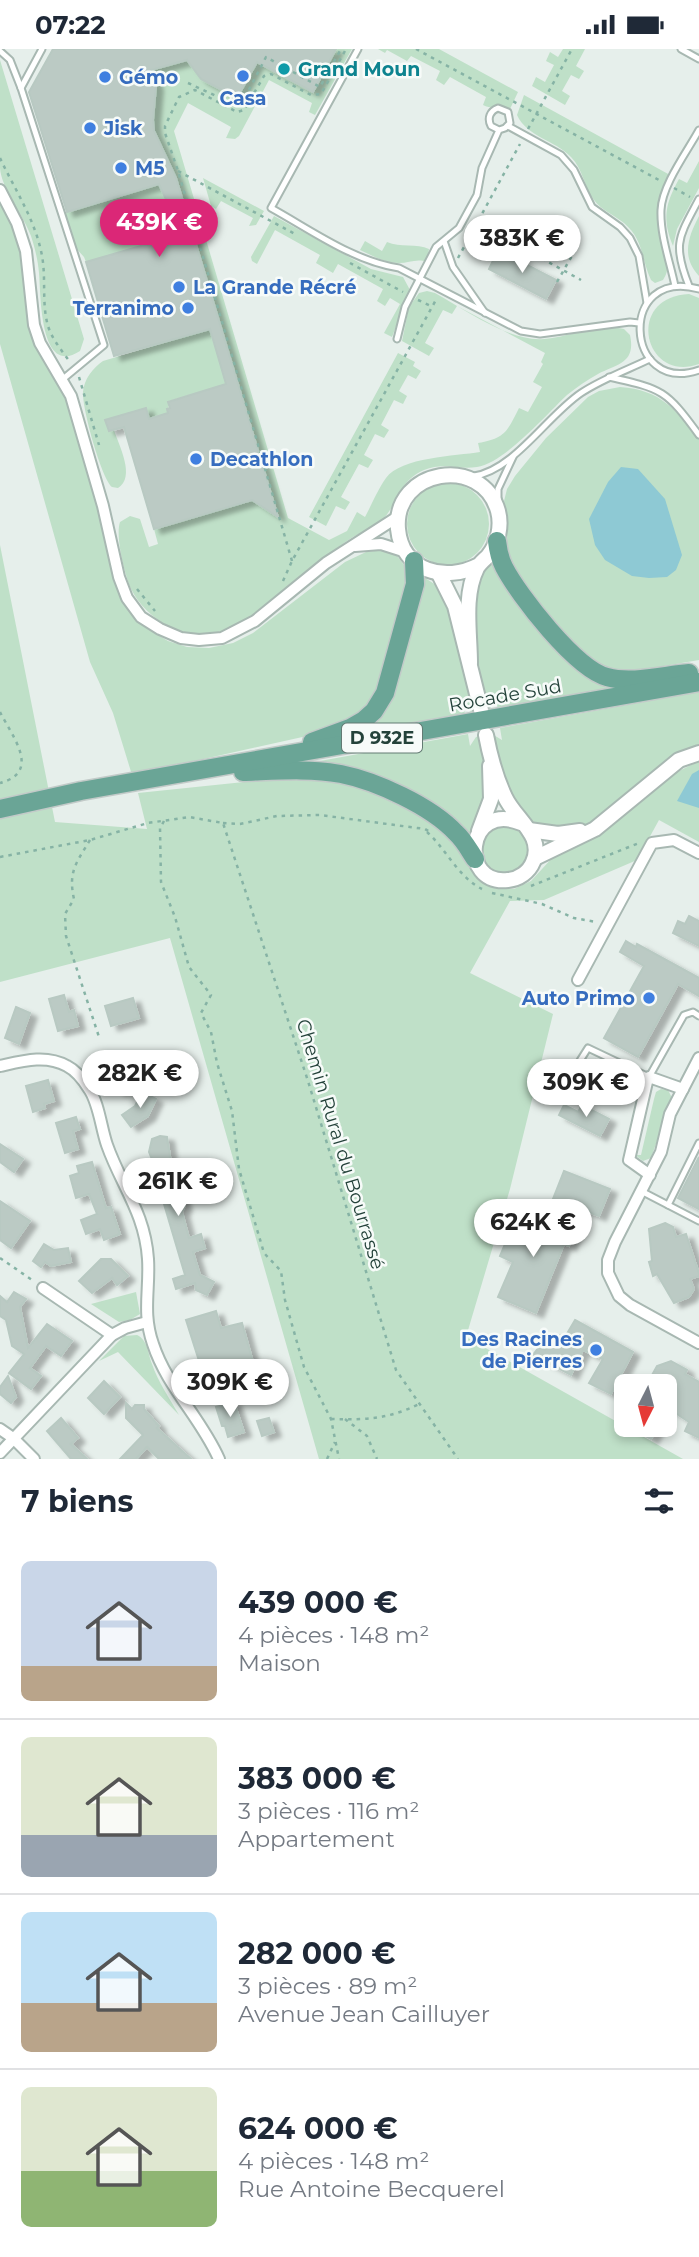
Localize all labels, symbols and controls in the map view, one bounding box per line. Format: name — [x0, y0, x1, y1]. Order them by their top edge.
text: 07:22 — [35, 9, 106, 41]
place label: Grand Moun — [298, 58, 420, 81]
marker: Grand Moun — [276, 61, 292, 77]
place label: Gémo — [119, 66, 178, 89]
marker: Casa — [235, 68, 251, 84]
marker: Gémo — [97, 69, 113, 85]
place label: Casa — [219, 87, 267, 110]
place label: Jisk — [103, 117, 143, 140]
marker: Jisk — [82, 120, 98, 136]
place label: M5 — [135, 157, 164, 180]
marker: M5 — [113, 160, 129, 176]
pin: 439K € — [102, 199, 216, 259]
text: 439K € — [116, 208, 202, 236]
pin: 383K € — [465, 215, 579, 275]
text: 383K € — [480, 224, 564, 252]
place label: La Grande Récré — [193, 276, 356, 299]
marker: La Grande Récré — [171, 279, 187, 295]
place label: Terranimo — [73, 297, 174, 320]
marker: Terranimo — [180, 300, 196, 316]
place label: Decathlon — [210, 448, 313, 471]
marker: Decathlon — [188, 451, 204, 467]
street label: Rocade Sud — [447, 674, 563, 717]
road number: D 932E — [342, 723, 422, 753]
place label: Auto Primo — [521, 987, 635, 1010]
marker: Auto Primo — [641, 990, 657, 1006]
street label: Chemin Rural du Bourrassé — [291, 1016, 390, 1272]
pin: 282K € — [83, 1051, 197, 1110]
text: 282K € — [98, 1059, 182, 1087]
pin: 309K € — [529, 1059, 643, 1119]
text: 309K € — [543, 1068, 629, 1096]
pin: 261K € — [121, 1159, 235, 1218]
text: 261K € — [138, 1167, 218, 1195]
pin: 624K € — [476, 1199, 590, 1259]
text: 624K € — [490, 1208, 576, 1236]
place label: Des Racines de Pierres — [461, 1328, 582, 1373]
marker: Des Racines de Pierres — [588, 1342, 604, 1358]
pin: 309K € — [173, 1359, 287, 1419]
text: 309K € — [187, 1368, 273, 1396]
north arrow — [614, 1374, 677, 1437]
map controls — [614, 1374, 677, 1437]
icon: filters — [640, 1482, 678, 1520]
text: 7 biens — [21, 1483, 133, 1520]
text: 439 000 € — [238, 1584, 398, 1621]
icon: home — [77, 1589, 161, 1673]
text: 4 pièces · 148 m² — [238, 1621, 429, 1649]
text: Maison — [238, 1649, 321, 1677]
text: 383 000 € — [238, 1760, 396, 1797]
icon: home — [77, 1765, 161, 1849]
text: 3 pièces · 116 m² — [238, 1797, 419, 1825]
text: Appartement — [238, 1825, 395, 1853]
text: 282 000 € — [238, 1935, 396, 1972]
icon: home — [77, 1940, 161, 2024]
text: 3 pièces · 89 m² — [238, 1972, 417, 2000]
text: Avenue Jean Cailluyer — [238, 2000, 490, 2028]
text: 624 000 € — [238, 2110, 398, 2147]
icon: home — [77, 2115, 161, 2199]
text: 4 pièces · 148 m² — [238, 2147, 429, 2175]
text: Rue Antoine Becquerel — [238, 2175, 505, 2203]

